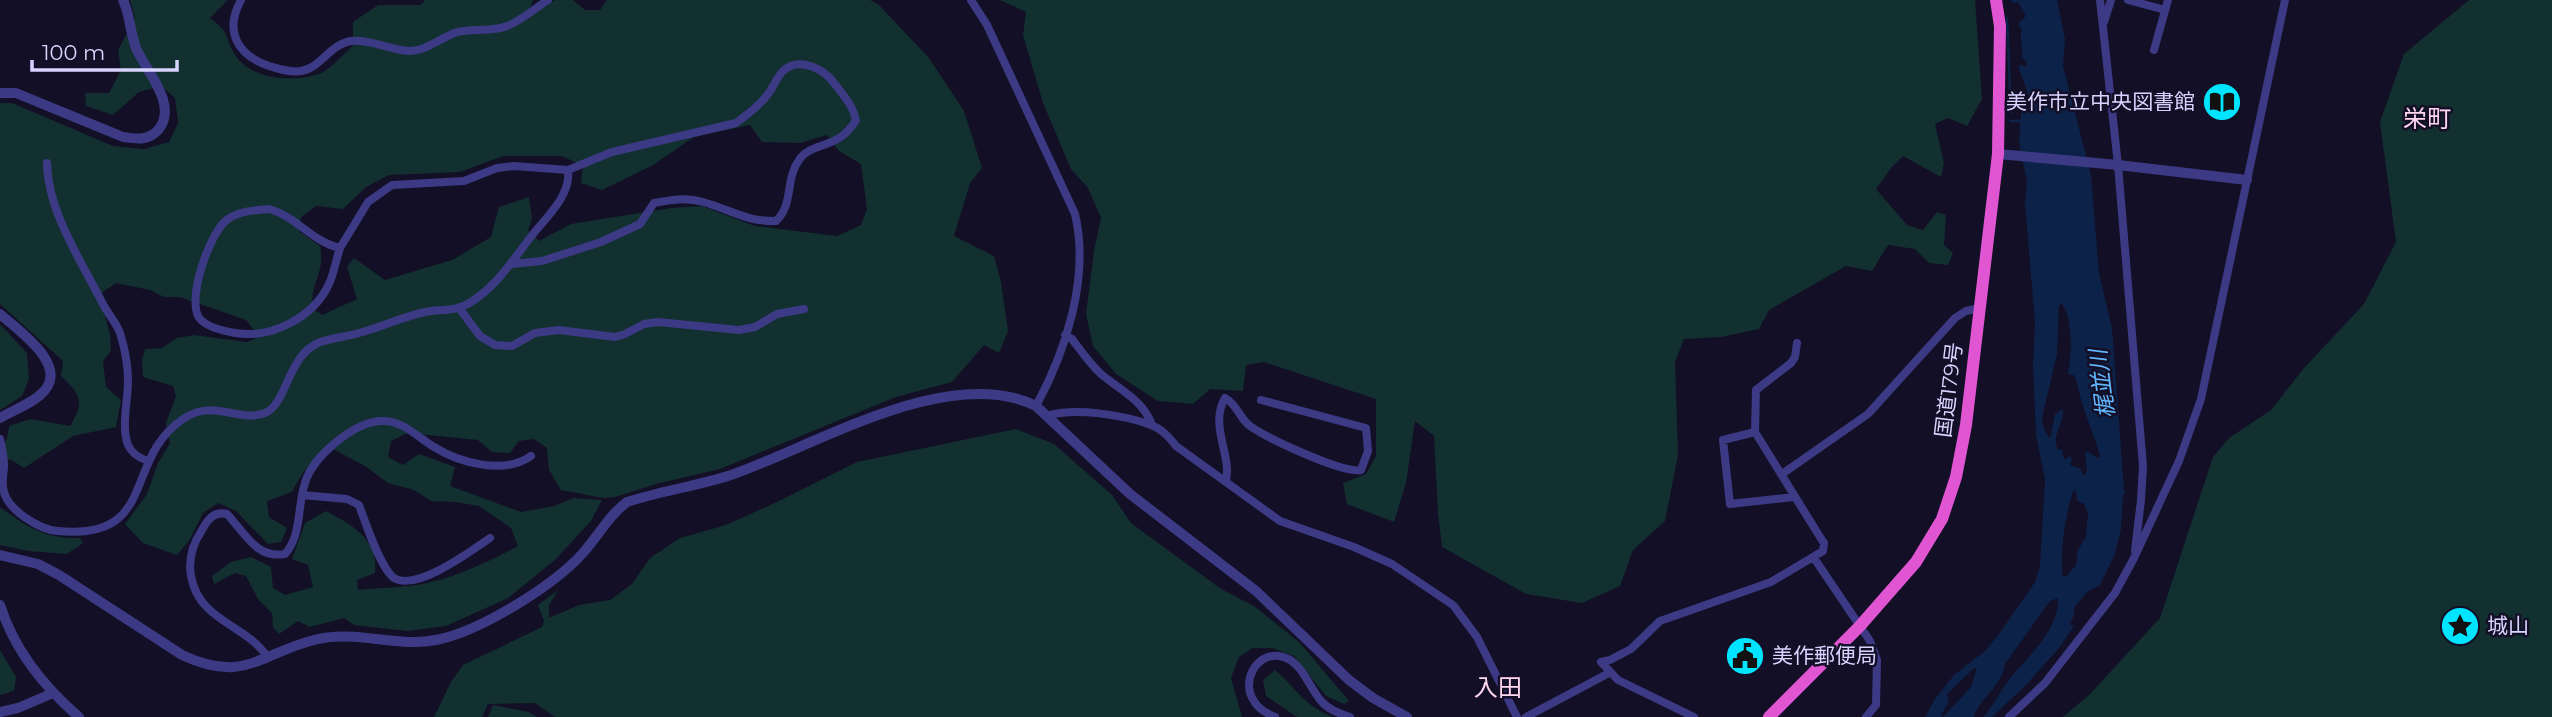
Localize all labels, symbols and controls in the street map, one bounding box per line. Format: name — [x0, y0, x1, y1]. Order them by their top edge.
scale bar — [32, 28, 177, 72]
text: 100 m — [42, 40, 105, 65]
library icon: 美作市立中央図書館 — [2201, 81, 2243, 123]
place label: 美作市立中央図書館 — [2006, 89, 2195, 114]
district label: 栄町 — [2403, 104, 2451, 133]
street label: 国道179号 — [1930, 341, 1967, 439]
water label: 梶並川 — [2084, 345, 2120, 420]
place icon: 城山 — [2439, 605, 2481, 647]
place label: 城山 — [2487, 613, 2529, 638]
public building icon: 美作郵便局 — [1724, 635, 1766, 677]
place label: 美作郵便局 — [1772, 643, 1877, 668]
district label: 入田 — [1474, 673, 1522, 702]

